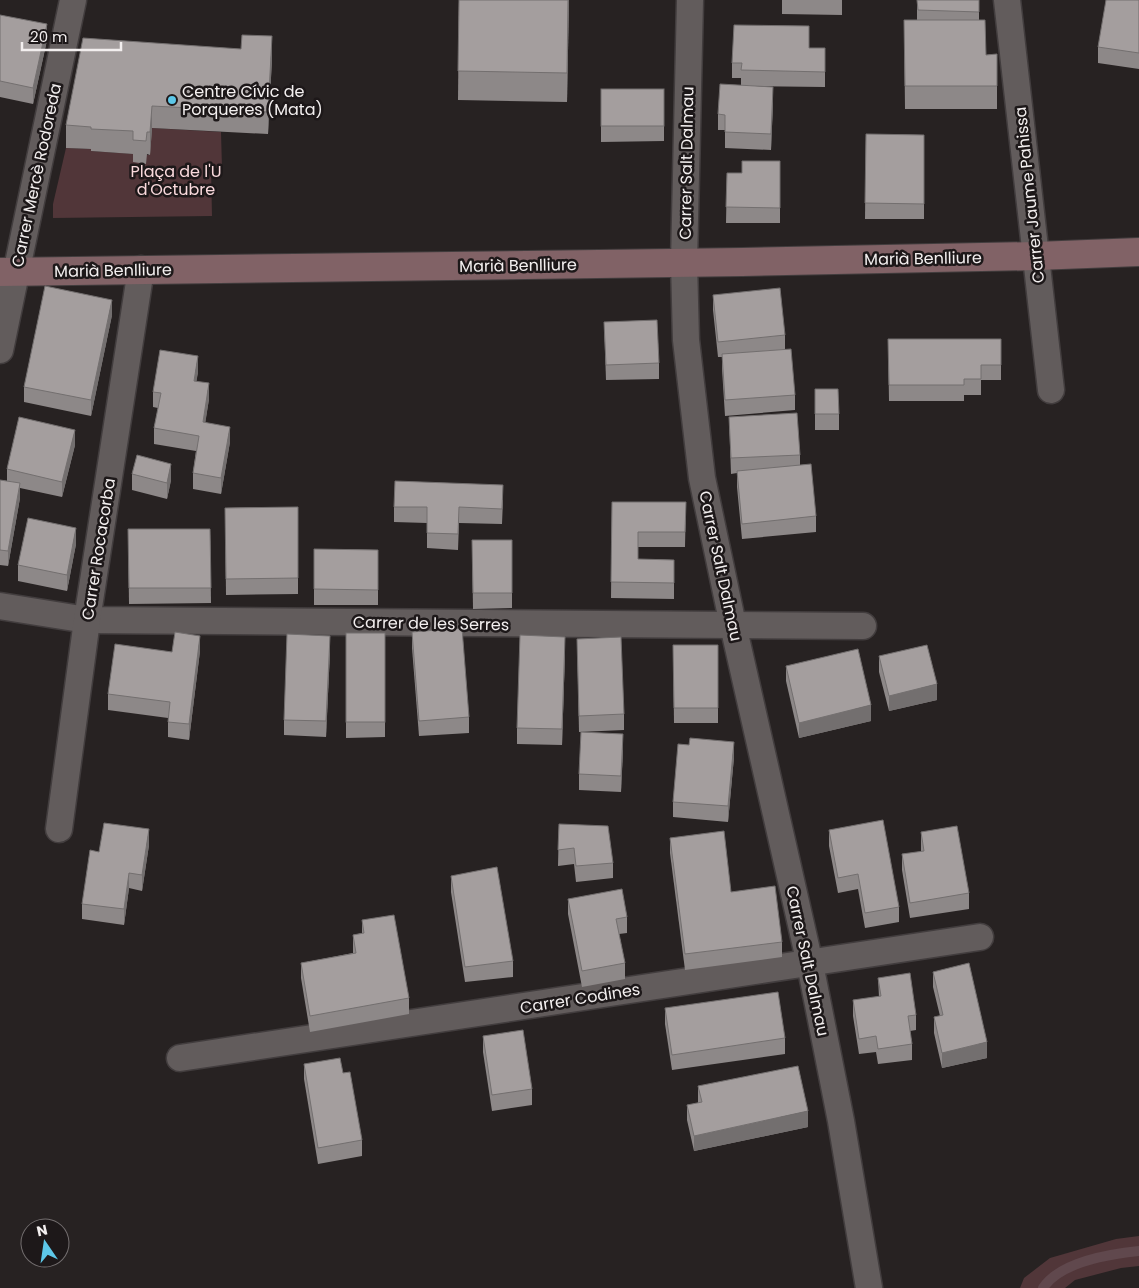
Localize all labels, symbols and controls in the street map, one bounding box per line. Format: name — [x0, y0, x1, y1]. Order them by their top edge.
scale bar — [22, 20, 121, 52]
text: 20 m — [30, 26, 68, 47]
place label: Centre Cívic de Porqueres (Mata) — [182, 80, 323, 121]
street label: Carrer Mercè Rodoreda — [6, 81, 67, 269]
street label: Carrer Salt Dalmau — [674, 86, 699, 240]
marker: Centre Cívic de Porqueres (Mata) — [166, 94, 178, 106]
street label: Carrer Jaume Pahissa — [1009, 106, 1050, 284]
park label: Plaça de l'U d'Octubre — [130, 160, 222, 201]
street label: Marià Benlliure — [864, 246, 982, 271]
street label: Marià Benlliure — [459, 253, 577, 278]
street label: Marià Benlliure — [54, 258, 172, 283]
street label: Carrer Rocacorba — [76, 477, 121, 622]
street label: Carrer Salt Dalmau — [693, 489, 748, 643]
street label: Carrer de les Serres — [353, 611, 509, 636]
street label: Carrer Salt Dalmau — [780, 884, 835, 1038]
street label: Carrer Codines — [518, 978, 642, 1019]
north arrow — [20, 1218, 70, 1268]
text: N — [35, 1219, 49, 1241]

